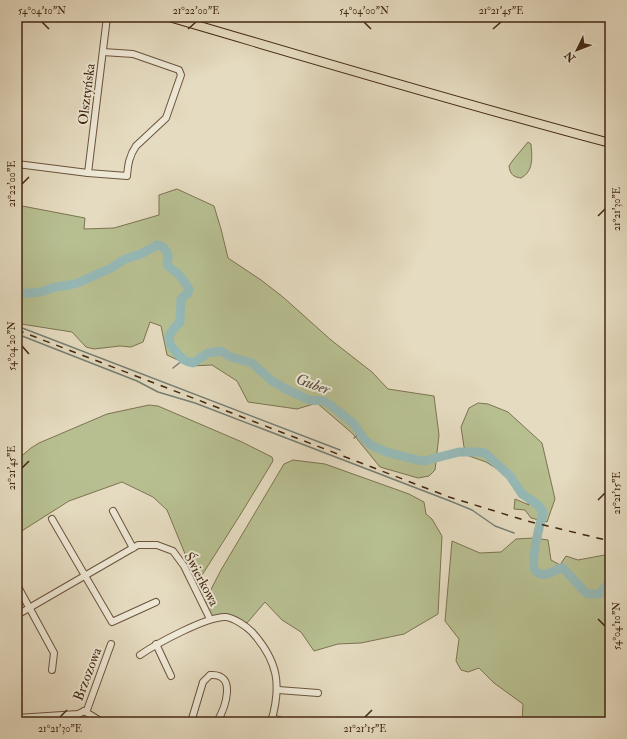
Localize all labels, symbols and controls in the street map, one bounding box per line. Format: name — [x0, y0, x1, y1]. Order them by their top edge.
text: 54°04'10"N — [18, 5, 66, 17]
text: 21°22'00"E — [173, 5, 219, 17]
text: 54°04'00"N — [339, 5, 389, 17]
text: 21°21'45"E — [479, 5, 523, 17]
north arrow — [557, 30, 597, 70]
text: N — [561, 48, 579, 65]
street label: Olsztyńska — [74, 62, 100, 126]
text: 21°22'00"E — [6, 161, 18, 207]
text: 21°21'30"E — [611, 187, 623, 231]
text: 54°04'20"N — [6, 321, 18, 371]
water label: Guber — [293, 370, 334, 400]
text: 21°21'45"E — [6, 446, 18, 490]
text: 21°21'15"E — [611, 472, 623, 514]
street label: Świerkowa — [180, 549, 223, 609]
text: 54°04'10"N — [611, 602, 623, 650]
street label: Brzozowa — [70, 645, 105, 703]
text: 21°21'30"E — [38, 723, 82, 735]
text: 21°21'15"E — [344, 723, 386, 735]

